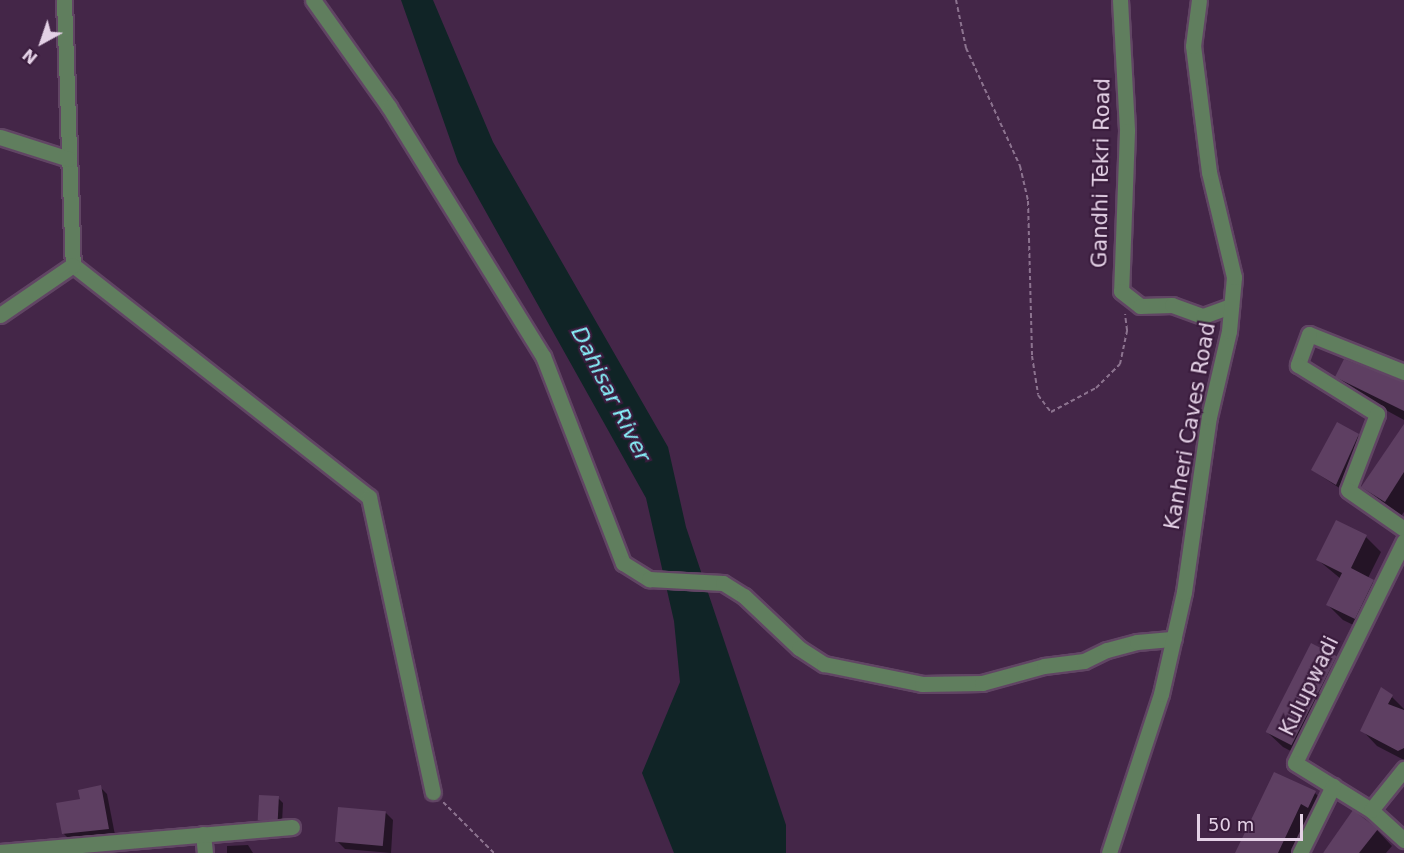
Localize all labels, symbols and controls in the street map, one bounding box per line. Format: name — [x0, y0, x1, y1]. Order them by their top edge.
north arrow — [12, 12, 72, 72]
text: N — [19, 45, 41, 68]
street label: Gandhi Tekri Road — [1087, 78, 1115, 268]
street label: Kanheri Caves Road — [1159, 320, 1221, 532]
water label: Dahisar River — [566, 322, 656, 466]
street label: Kulupwadi — [1274, 632, 1344, 740]
scale bar — [1200, 802, 1306, 840]
text: 50 m — [1208, 814, 1254, 835]

